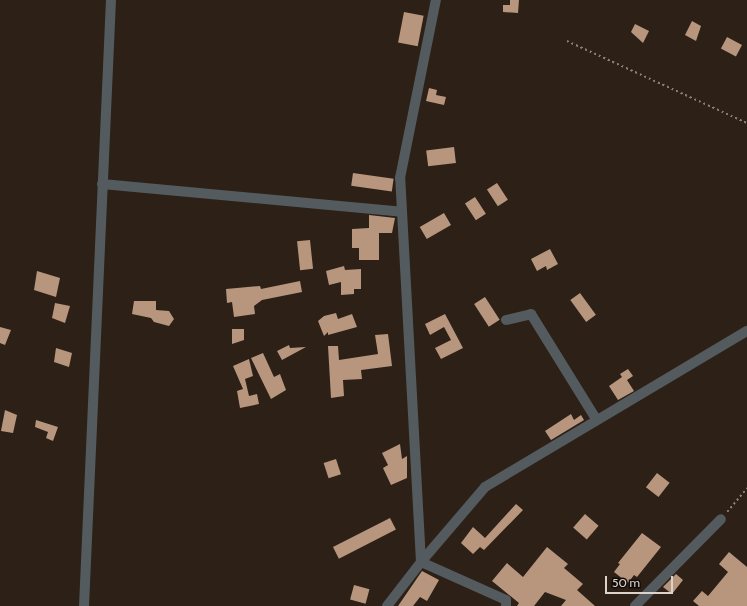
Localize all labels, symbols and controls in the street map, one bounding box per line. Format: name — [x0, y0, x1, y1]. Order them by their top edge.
scale bar — [607, 568, 675, 594]
text: 50 m — [612, 575, 640, 590]

